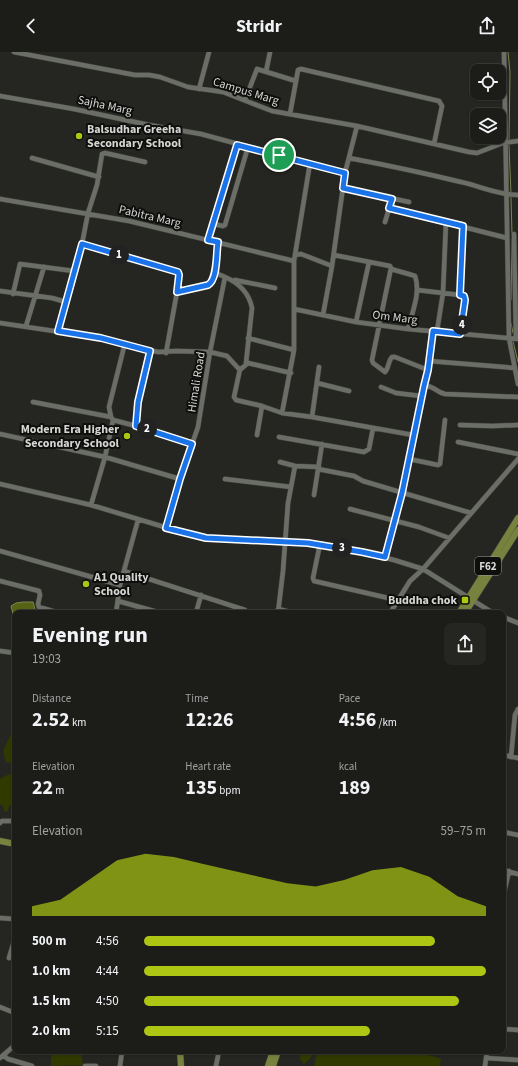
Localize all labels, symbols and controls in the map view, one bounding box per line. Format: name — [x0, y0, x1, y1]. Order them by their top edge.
text: Stridr — [236, 14, 282, 39]
icon: back — [20, 15, 42, 37]
icon: share — [476, 15, 498, 37]
map controls — [470, 64, 506, 144]
button: locate — [470, 64, 506, 100]
street label: Campus Marg — [211, 73, 281, 110]
street label: Sajha Marg — [76, 91, 134, 120]
button: layers — [470, 108, 506, 144]
place label: Balsudhar Greeha Secondary School — [87, 121, 182, 152]
marker: Balsudhar Greeha Secondary School — [74, 131, 84, 141]
pin — [262, 138, 296, 172]
icon: arrive — [268, 144, 290, 166]
street label: Pabitra Marg — [117, 201, 183, 232]
pin: 1 — [109, 245, 129, 265]
text: 1 — [116, 247, 122, 262]
street label: Om Marg — [371, 306, 418, 329]
pin: 4 — [452, 315, 472, 335]
text: 4 — [459, 317, 465, 332]
street label: Himali Road — [183, 351, 210, 414]
pin: 2 — [137, 419, 157, 439]
place label: Modern Era Higher Secondary School — [21, 421, 120, 452]
text: 2 — [144, 421, 150, 436]
marker: Modern Era Higher Secondary School — [122, 431, 132, 441]
pin: 3 — [332, 538, 352, 558]
text: 3 — [339, 540, 345, 555]
road number: F62 — [475, 557, 501, 575]
place label: A1 Quality School — [93, 569, 149, 600]
marker: A1 Quality School — [81, 579, 91, 589]
place label: Buddha chok — [388, 592, 457, 609]
marker: Buddha chok — [460, 595, 470, 605]
text: Evening run — [32, 619, 148, 651]
button: share — [444, 623, 486, 665]
text: 19:03 — [32, 650, 61, 668]
text: Distance — [32, 691, 71, 706]
text: Time — [185, 691, 209, 706]
text: Pace — [339, 691, 360, 706]
text: 2.52 — [32, 706, 70, 734]
text: 12:26 — [185, 706, 234, 734]
text: 4:56 — [339, 706, 376, 734]
text: km — [70, 715, 86, 730]
text: /km — [376, 715, 397, 730]
text: Elevation — [32, 759, 75, 774]
text: Heart rate — [185, 759, 231, 774]
text: kcal — [339, 759, 357, 774]
text: 22 — [32, 774, 53, 802]
text: 135 — [185, 774, 217, 802]
text: 189 — [339, 774, 370, 802]
text: m — [53, 783, 64, 798]
text: bpm — [217, 783, 241, 798]
text: Elevation — [32, 822, 83, 840]
text: 59–75 m — [441, 822, 486, 840]
text: 500 m — [32, 932, 66, 950]
text: 4:56 — [96, 932, 119, 950]
text: 1.0 km — [32, 962, 71, 980]
text: 4:44 — [96, 962, 119, 980]
text: 1.5 km — [32, 992, 71, 1010]
text: 4:50 — [96, 992, 119, 1010]
text: 2.0 km — [32, 1022, 71, 1040]
text: 5:15 — [96, 1022, 119, 1040]

